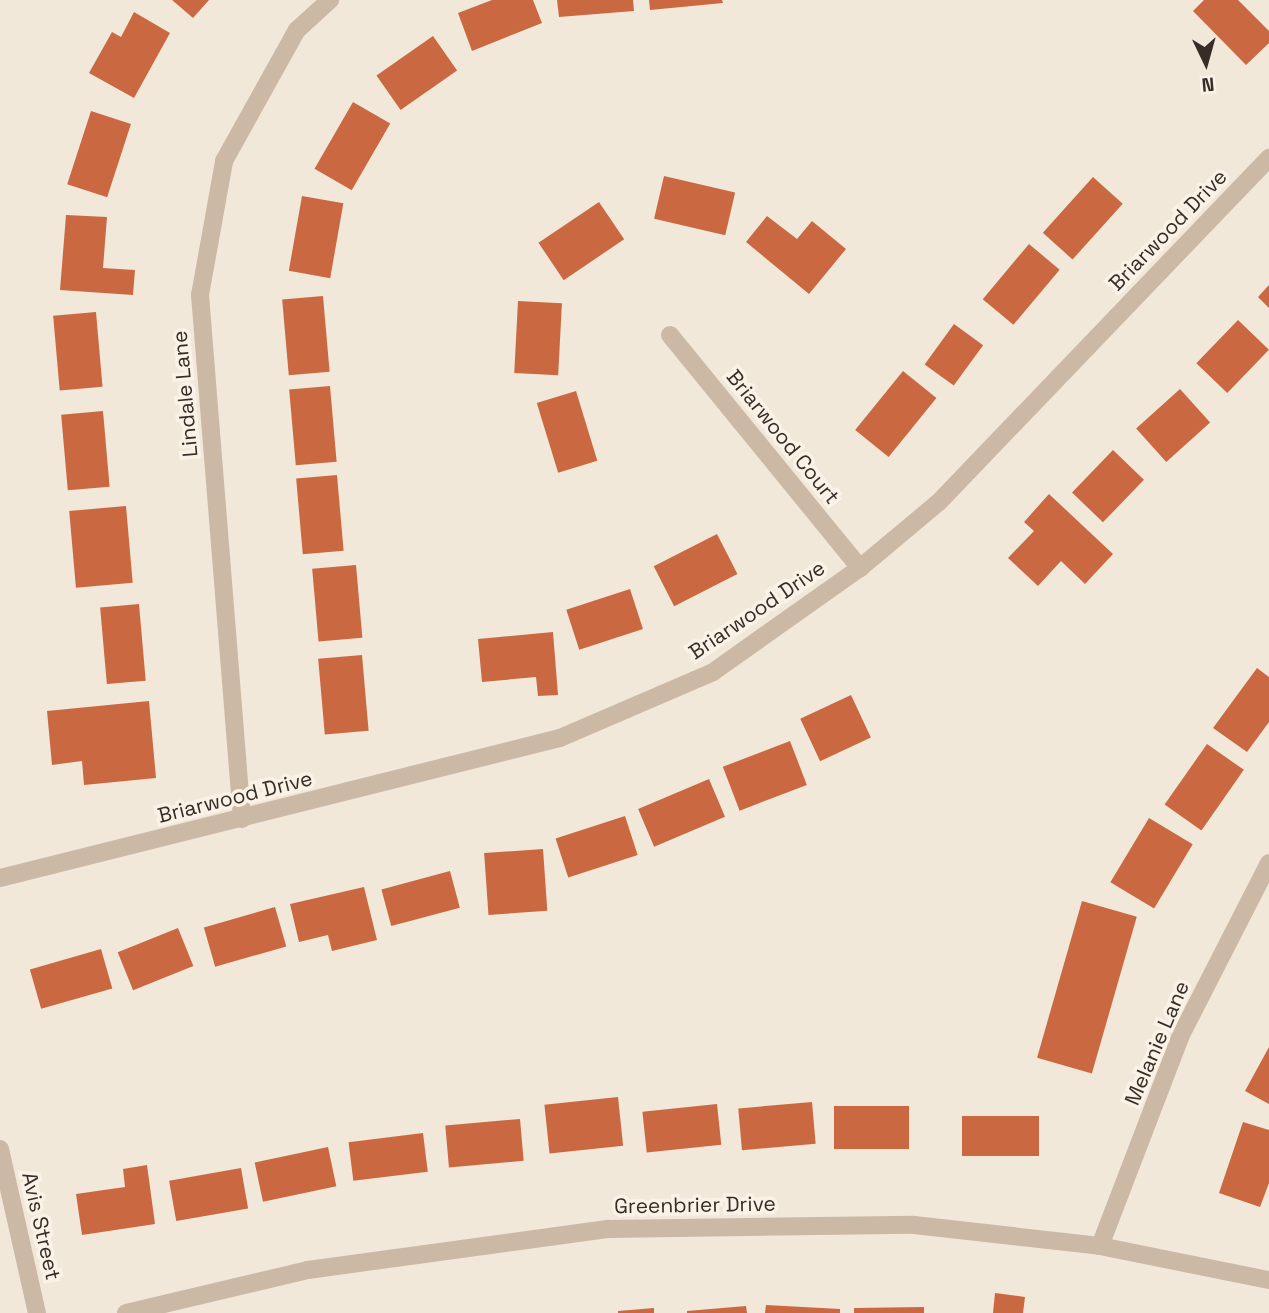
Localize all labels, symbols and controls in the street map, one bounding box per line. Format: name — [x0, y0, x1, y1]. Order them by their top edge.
north arrow — [1171, 28, 1241, 98]
text: N — [1200, 71, 1215, 97]
street label: Briarwood Drive — [1104, 164, 1232, 296]
street label: Lindale Lane — [167, 330, 203, 458]
street label: Briarwood Court — [721, 365, 845, 509]
street label: Briarwood Drive — [684, 555, 830, 665]
street label: Briarwood Drive — [155, 766, 315, 828]
street label: Melanie Lane — [1120, 977, 1194, 1109]
street label: Avis Street — [16, 1170, 66, 1282]
street label: Greenbrier Drive — [614, 1191, 776, 1219]

